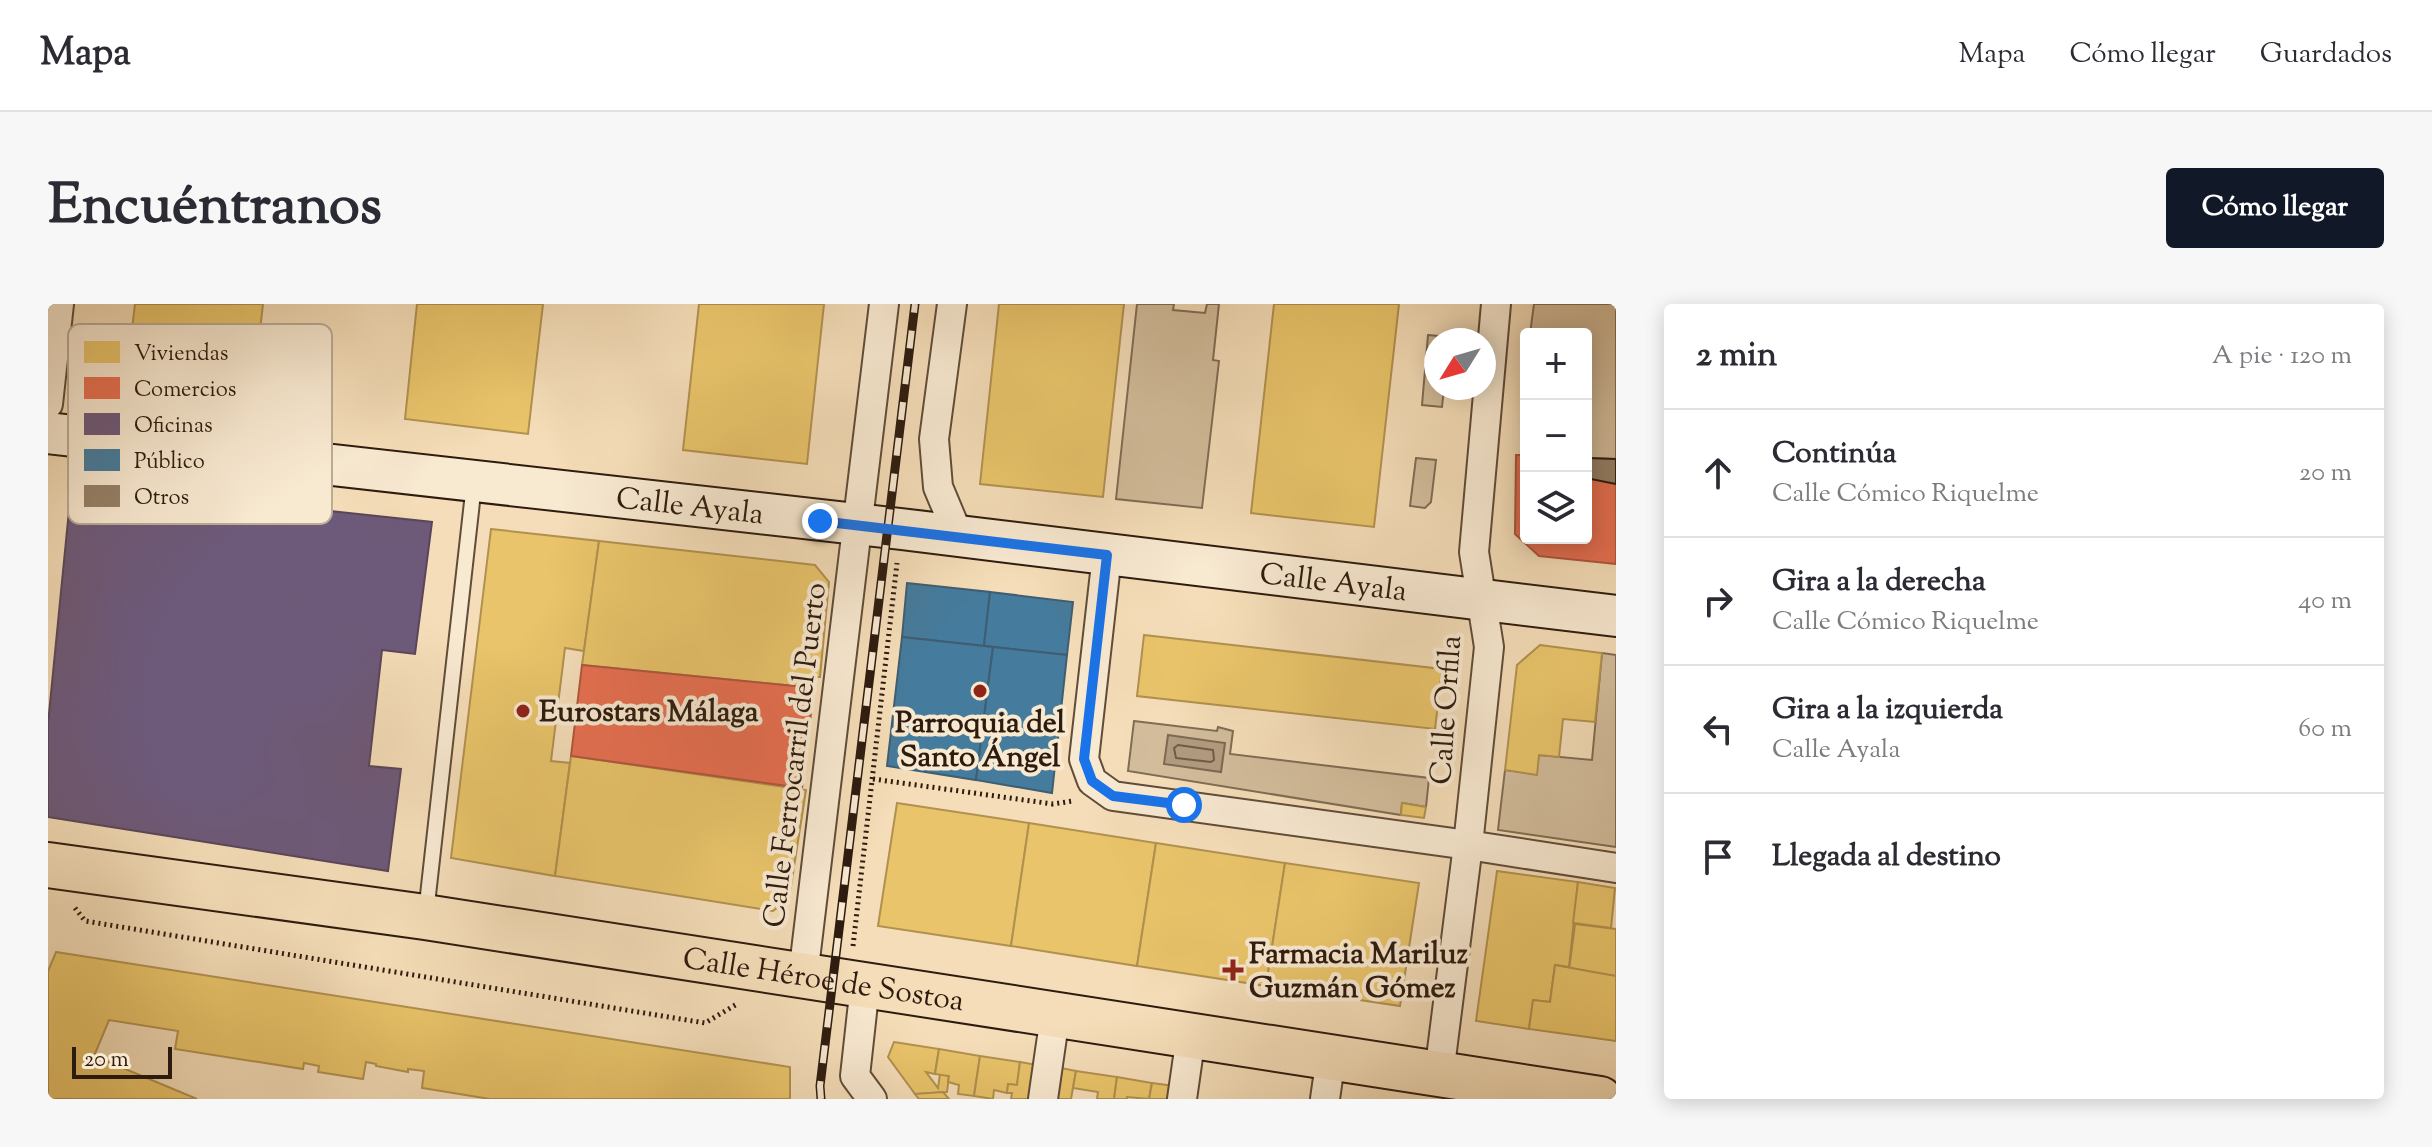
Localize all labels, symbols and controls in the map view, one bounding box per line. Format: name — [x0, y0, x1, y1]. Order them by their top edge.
text: Mapa — [40, 28, 131, 82]
text: Mapa — [1959, 35, 2025, 75]
text: Cómo llegar — [2069, 35, 2216, 75]
text: Guardados — [2260, 35, 2392, 75]
text: Encuéntranos — [48, 168, 382, 249]
button: Cómo llegar — [2166, 168, 2384, 248]
legend — [68, 324, 332, 524]
north arrow — [1424, 328, 1496, 400]
map controls — [1520, 328, 1592, 544]
button: + — [1520, 328, 1592, 400]
text: 2 min — [1696, 332, 1777, 381]
text: A pie · 120 m — [2212, 338, 2352, 375]
text: Viviendas — [134, 339, 229, 371]
text: Comercios — [134, 375, 236, 407]
button: − — [1520, 400, 1592, 472]
text: Oficinas — [134, 411, 213, 443]
text: Continúa — [1772, 433, 1897, 476]
text: Público — [134, 447, 205, 479]
icon: ahead — [1696, 451, 1740, 495]
text: 20 m — [2299, 455, 2352, 492]
button: layers — [1520, 472, 1592, 544]
text: Calle Cómico Riquelme — [1772, 476, 2039, 513]
street label: Calle Ayala — [614, 478, 766, 537]
text: Otros — [134, 483, 189, 515]
route end — [802, 503, 838, 539]
street label: Calle Ayala — [1257, 554, 1409, 614]
text: Gira a la derecha — [1772, 561, 1986, 604]
icon: right — [1696, 579, 1740, 623]
street label: Calle Ferrocarril del Puerto — [754, 580, 839, 930]
text: 40 m — [2298, 583, 2352, 620]
text: Calle Cómico Riquelme — [1772, 604, 2039, 641]
street label: Calle Orfila — [1421, 634, 1474, 786]
marker: Parroquia del Santo Ángel — [971, 682, 989, 700]
text: Gira a la izquierda — [1772, 689, 2003, 732]
place label: Eurostars Málaga — [539, 692, 759, 735]
marker: Eurostars Málaga — [514, 702, 532, 720]
place label: Parroquia del Santo Ángel — [895, 703, 1066, 780]
icon: left — [1696, 707, 1740, 751]
text: 60 m — [2298, 711, 2352, 748]
text: Calle Ayala — [1772, 732, 1900, 769]
route start — [1166, 787, 1202, 823]
icon: arrive — [1696, 835, 1740, 879]
text: Llegada al destino — [1772, 836, 2001, 879]
place label: Farmacia Mariluz Guzmán Gómez — [1249, 934, 1468, 1011]
street label: Calle Héroe de Sostoa — [680, 938, 967, 1024]
marker: Farmacia Mariluz Guzmán Gómez — [1224, 961, 1242, 979]
scale bar — [72, 1043, 172, 1079]
text: 20 m — [84, 1045, 129, 1077]

